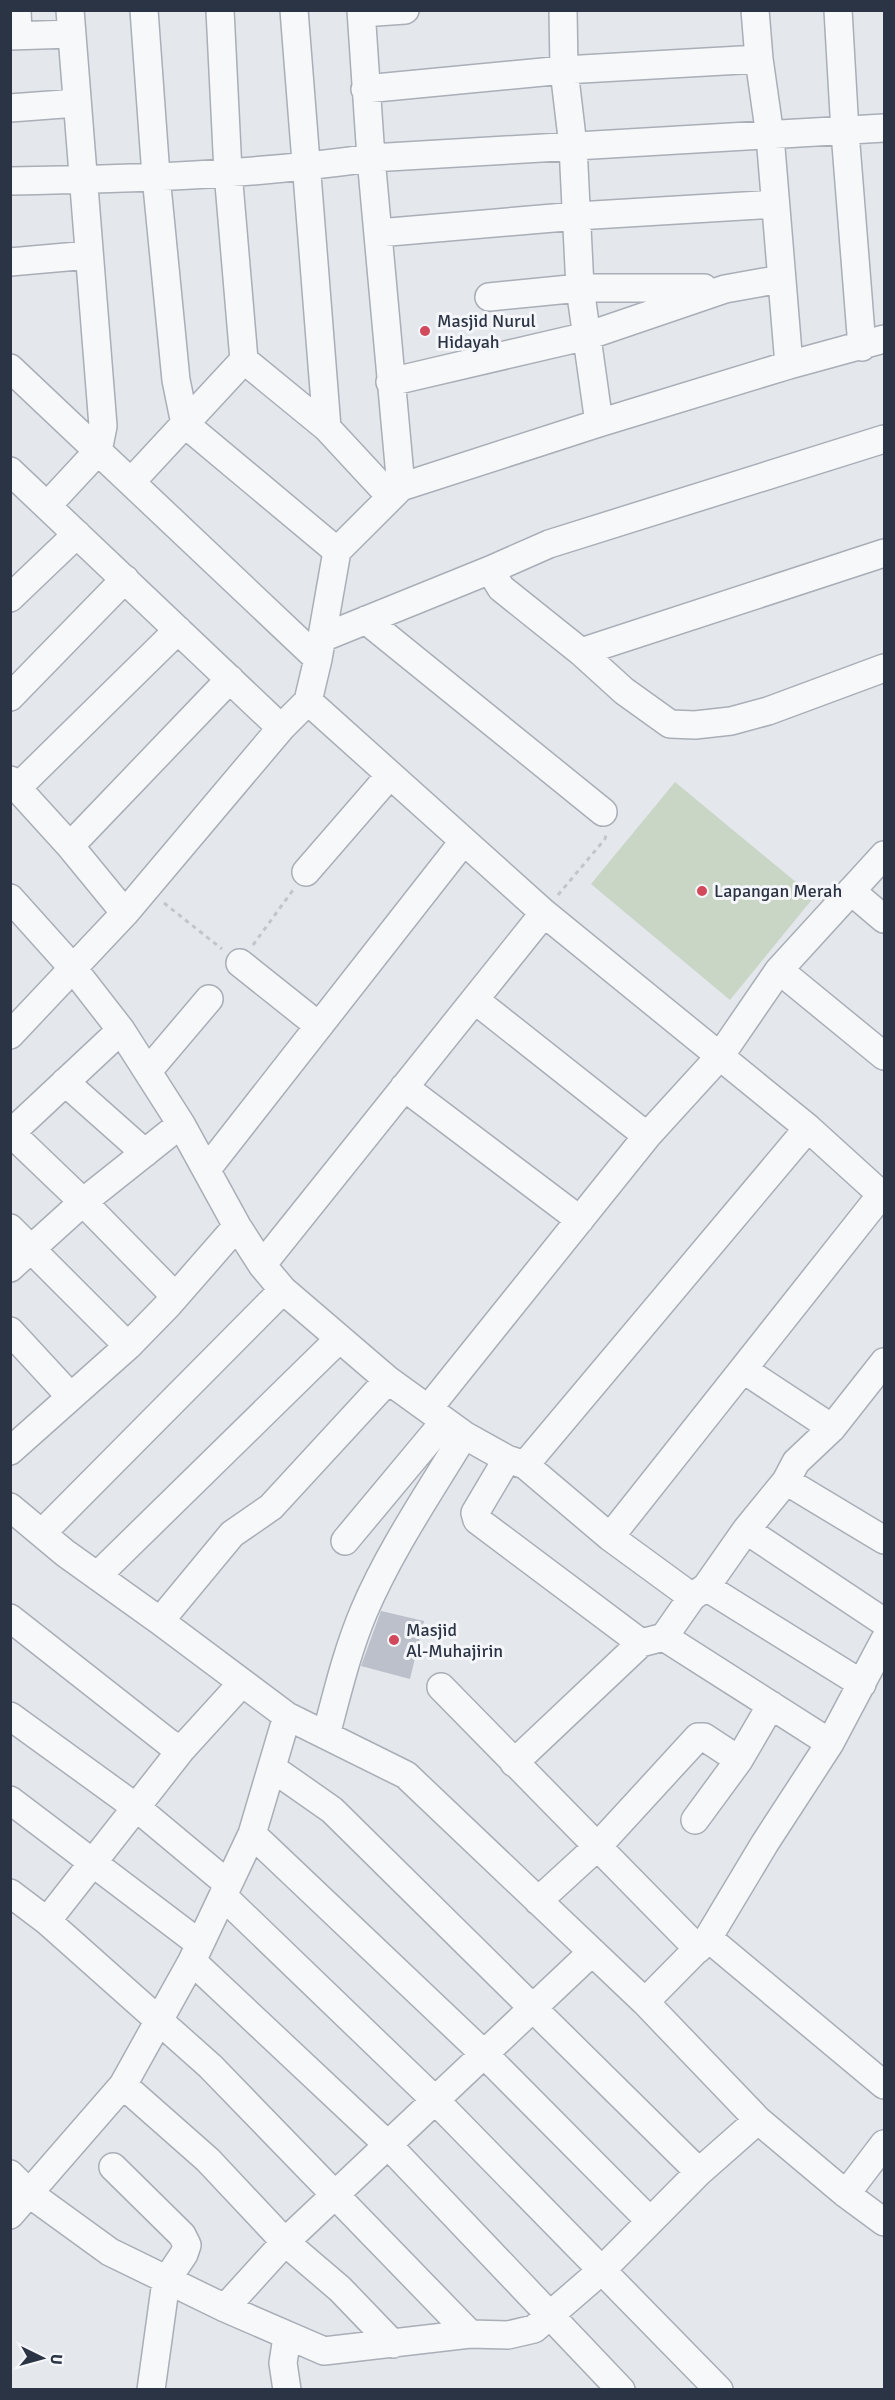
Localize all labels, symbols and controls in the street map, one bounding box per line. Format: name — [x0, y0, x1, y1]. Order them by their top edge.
place label: Masjid Nurul Hidayah — [437, 310, 536, 353]
marker: Masjid Nurul Hidayah — [418, 324, 432, 338]
place label: Lapangan Merah — [714, 880, 842, 902]
marker: Lapangan Merah — [695, 884, 709, 898]
place label: Masjid Al-Muhajirin — [406, 1619, 503, 1662]
marker: Masjid Al-Muhajirin — [387, 1633, 401, 1647]
north arrow — [12, 2328, 72, 2388]
text: U — [46, 2353, 66, 2365]

